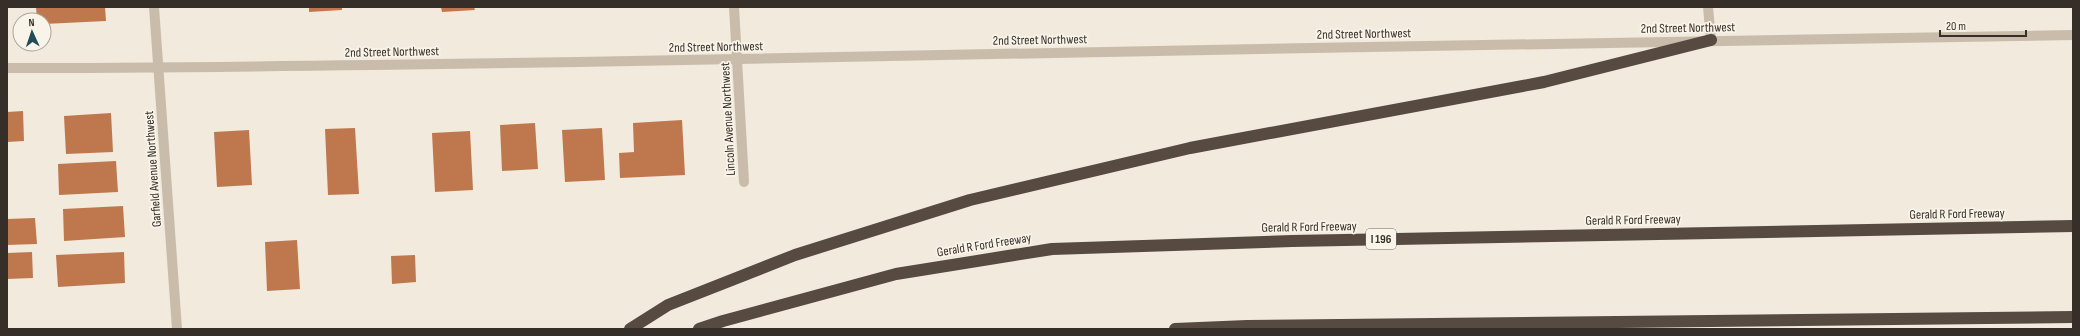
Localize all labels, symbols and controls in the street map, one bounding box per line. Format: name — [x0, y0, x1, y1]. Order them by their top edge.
north arrow — [12, 12, 52, 52]
scale bar — [1940, 12, 2026, 38]
text: N — [28, 16, 35, 29]
street label: 2nd Street Northwest — [1641, 19, 1735, 37]
text: 20 m — [1946, 19, 1966, 34]
street label: 2nd Street Northwest — [1317, 25, 1411, 43]
street label: 2nd Street Northwest — [993, 31, 1087, 49]
street label: 2nd Street Northwest — [669, 38, 763, 56]
street label: 2nd Street Northwest — [345, 43, 439, 61]
street label: Lincoln Avenue Northwest — [717, 62, 739, 176]
street label: Garfield Avenue Northwest — [141, 110, 165, 228]
street label: Gerald R Ford Freeway — [1909, 205, 2005, 223]
street label: Gerald R Ford Freeway — [1585, 211, 1681, 229]
street label: Gerald R Ford Freeway — [1261, 218, 1357, 236]
road number: I 196 — [1366, 229, 1396, 249]
street label: Gerald R Ford Freeway — [936, 230, 1032, 260]

